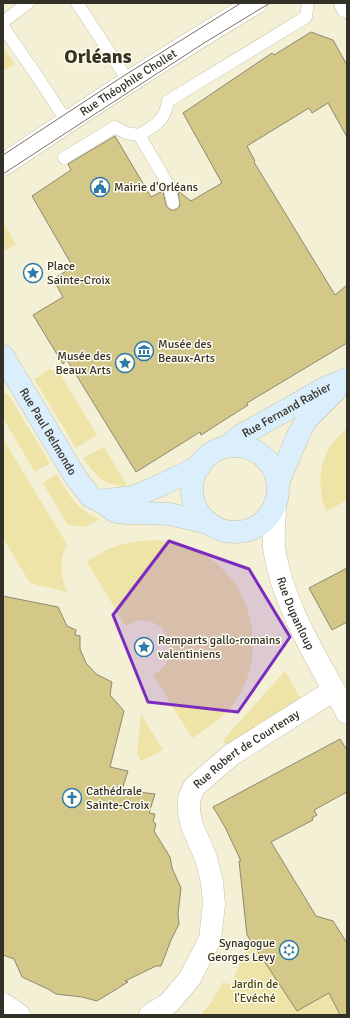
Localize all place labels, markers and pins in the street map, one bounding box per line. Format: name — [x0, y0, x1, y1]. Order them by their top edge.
public building icon: Mairie d'Orléans — [89, 176, 111, 198]
place label: Mairie d'Orléans — [114, 180, 198, 195]
place label: Place Sainte-Croix — [47, 259, 111, 288]
place icon: Place Sainte-Croix — [22, 262, 44, 284]
place label: Musée des Beaux-Arts — [158, 337, 215, 366]
museum icon: Musée des Beaux-Arts — [133, 340, 155, 362]
place label: Musée des Beaux Arts — [55, 349, 111, 378]
place icon: Musée des Beaux Arts — [114, 352, 136, 374]
place label: Remparts gallo-romains valentiniens — [158, 633, 281, 662]
place icon: Remparts gallo-romains valentiniens — [133, 636, 155, 658]
place label: Cathédrale Sainte-Croix — [86, 784, 150, 813]
church icon: Cathédrale Sainte-Croix — [61, 787, 83, 809]
place label: Synagogue Georges Levy — [208, 936, 275, 965]
synagogue icon: Synagogue Georges Levy — [278, 939, 300, 961]

